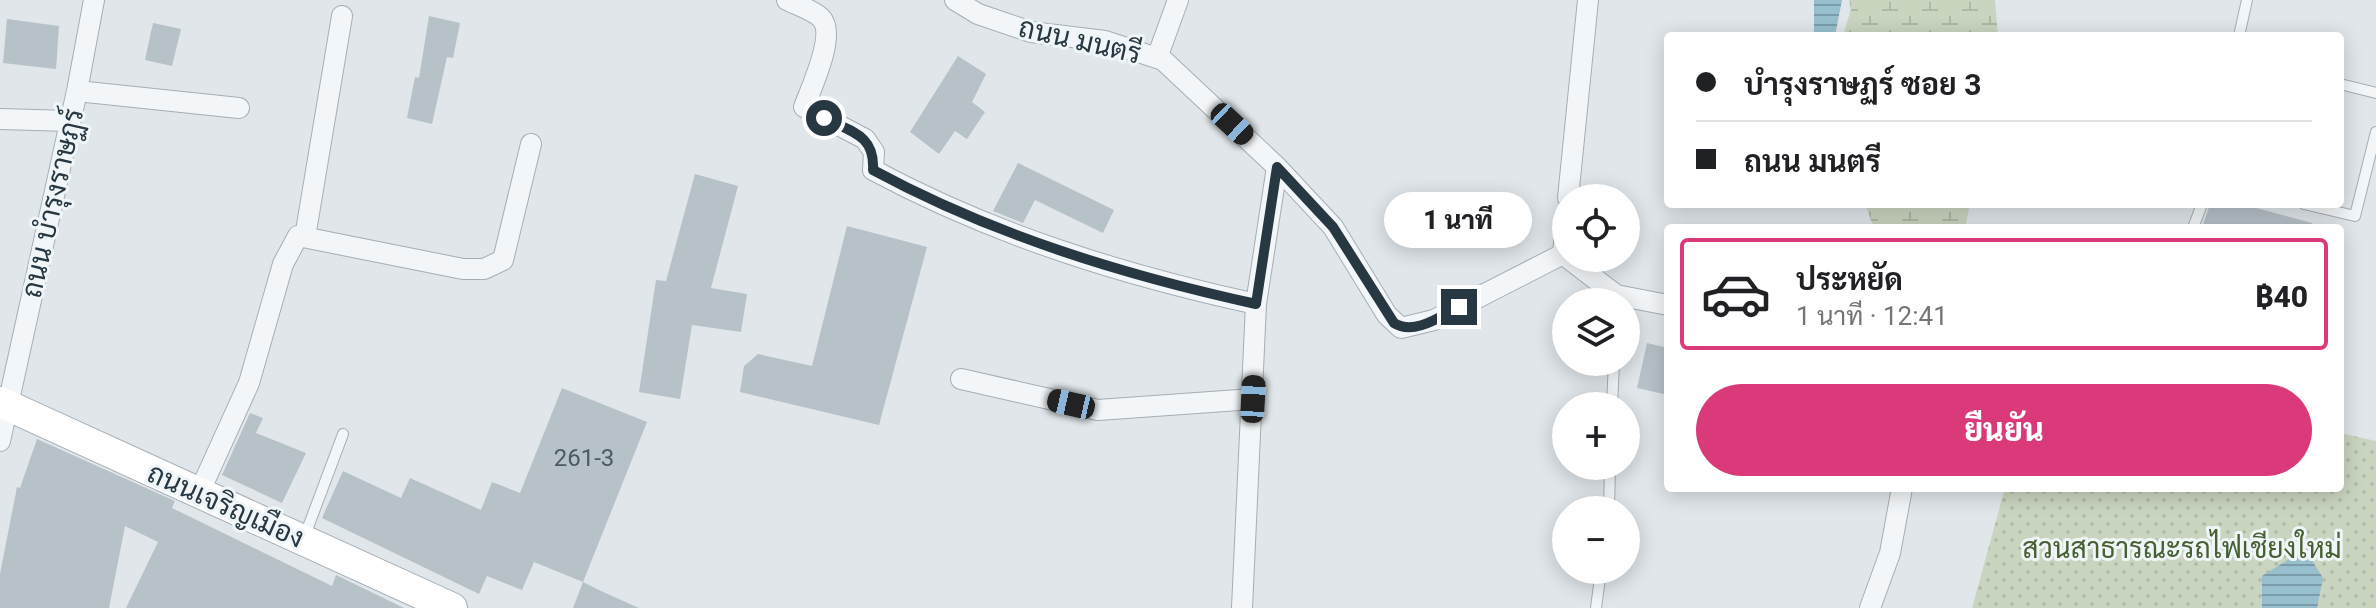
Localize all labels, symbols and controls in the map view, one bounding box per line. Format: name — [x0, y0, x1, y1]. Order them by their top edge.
street label: ถนน มนตรี — [1016, 8, 1145, 71]
text: บำรุงราษฏร์ ซอย 3 — [1744, 67, 1981, 102]
car — [1206, 99, 1258, 149]
route start — [806, 100, 842, 136]
street label: ถนน บำรุงราษฏร์ — [12, 104, 93, 302]
text: ถนน มนตรี — [1744, 144, 1881, 179]
map controls — [1552, 184, 1640, 584]
button: locate — [1552, 184, 1640, 272]
callout: 1 นาที — [1385, 191, 1533, 247]
text: 1 นาที — [1423, 205, 1493, 235]
icon: car — [1700, 258, 1772, 330]
text: ประหยัด — [1796, 262, 1903, 297]
text: ฿40 — [2255, 279, 2308, 314]
button: layers — [1552, 288, 1640, 376]
route end — [1441, 289, 1477, 325]
text: 1 นาที · 12:41 — [1796, 301, 1948, 331]
car — [1240, 374, 1266, 424]
button: ยืนยัน — [1696, 384, 2312, 476]
car — [1045, 387, 1097, 421]
button: + — [1552, 392, 1640, 480]
house number: 261-3 — [554, 444, 614, 472]
street label: ถนนเจริญเมือง — [142, 454, 310, 556]
button: − — [1552, 496, 1640, 584]
park label: สวนสาธารณะรถไฟเชียงใหม่ — [2022, 529, 2342, 565]

